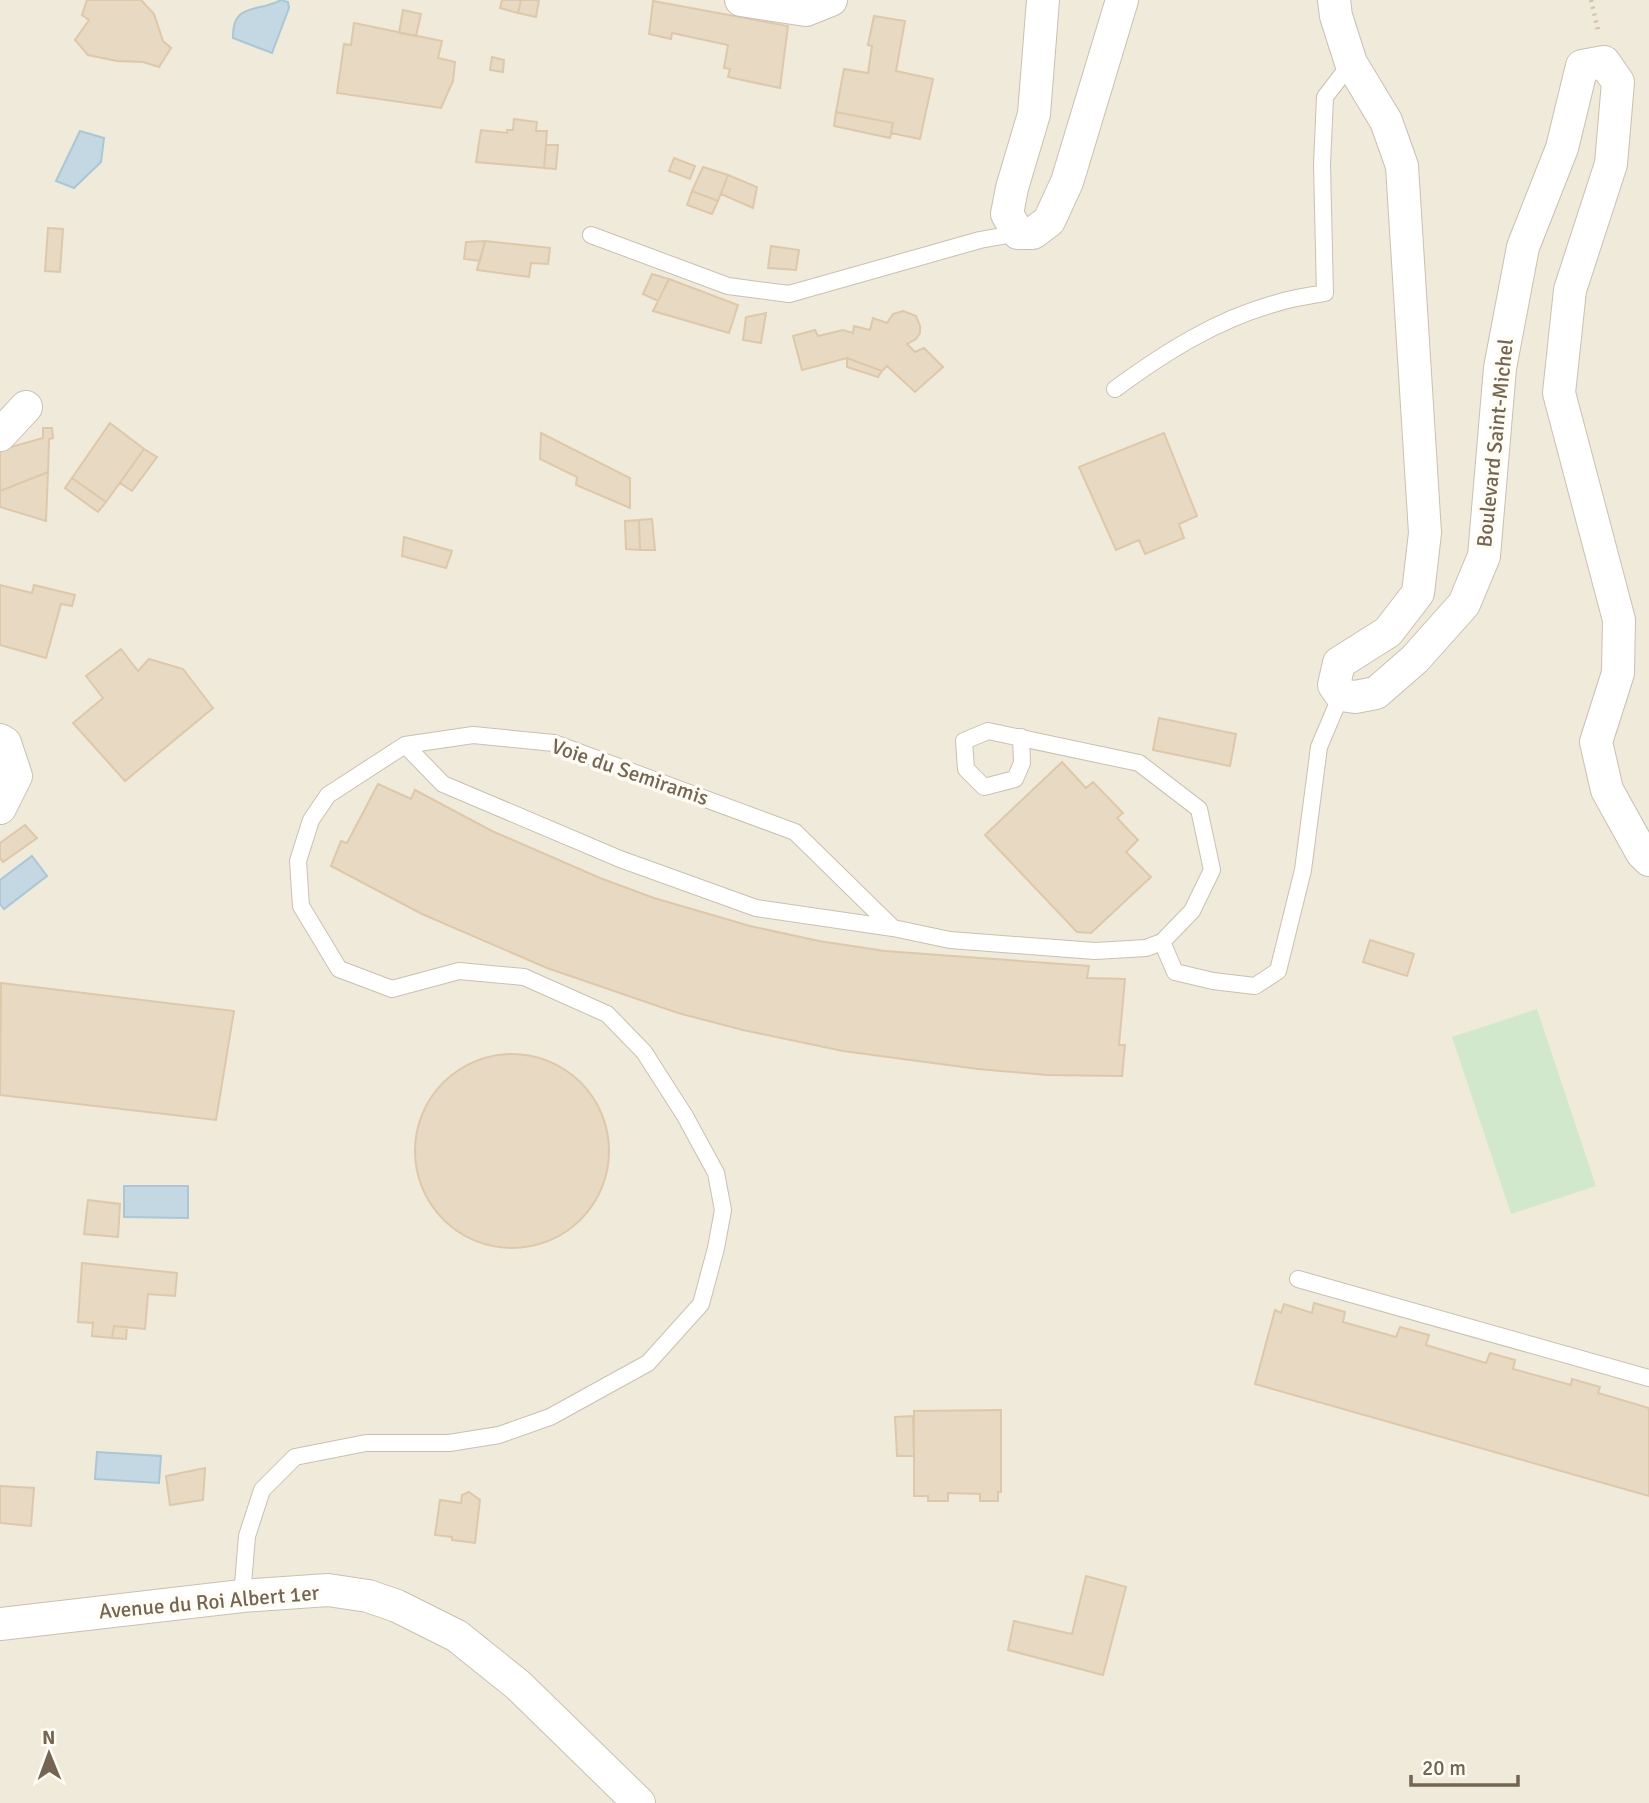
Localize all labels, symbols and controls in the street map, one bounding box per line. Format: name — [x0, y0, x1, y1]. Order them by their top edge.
street label: Boulevard Saint-Michel — [1471, 337, 1519, 549]
street label: Voie du Semiramis — [548, 733, 712, 811]
street label: Avenue du Roi Albert 1er — [98, 1579, 321, 1625]
north arrow — [14, 1719, 84, 1789]
text: N — [42, 1726, 56, 1750]
scale bar — [1411, 1744, 1518, 1788]
text: 20 m — [1422, 1755, 1466, 1781]

